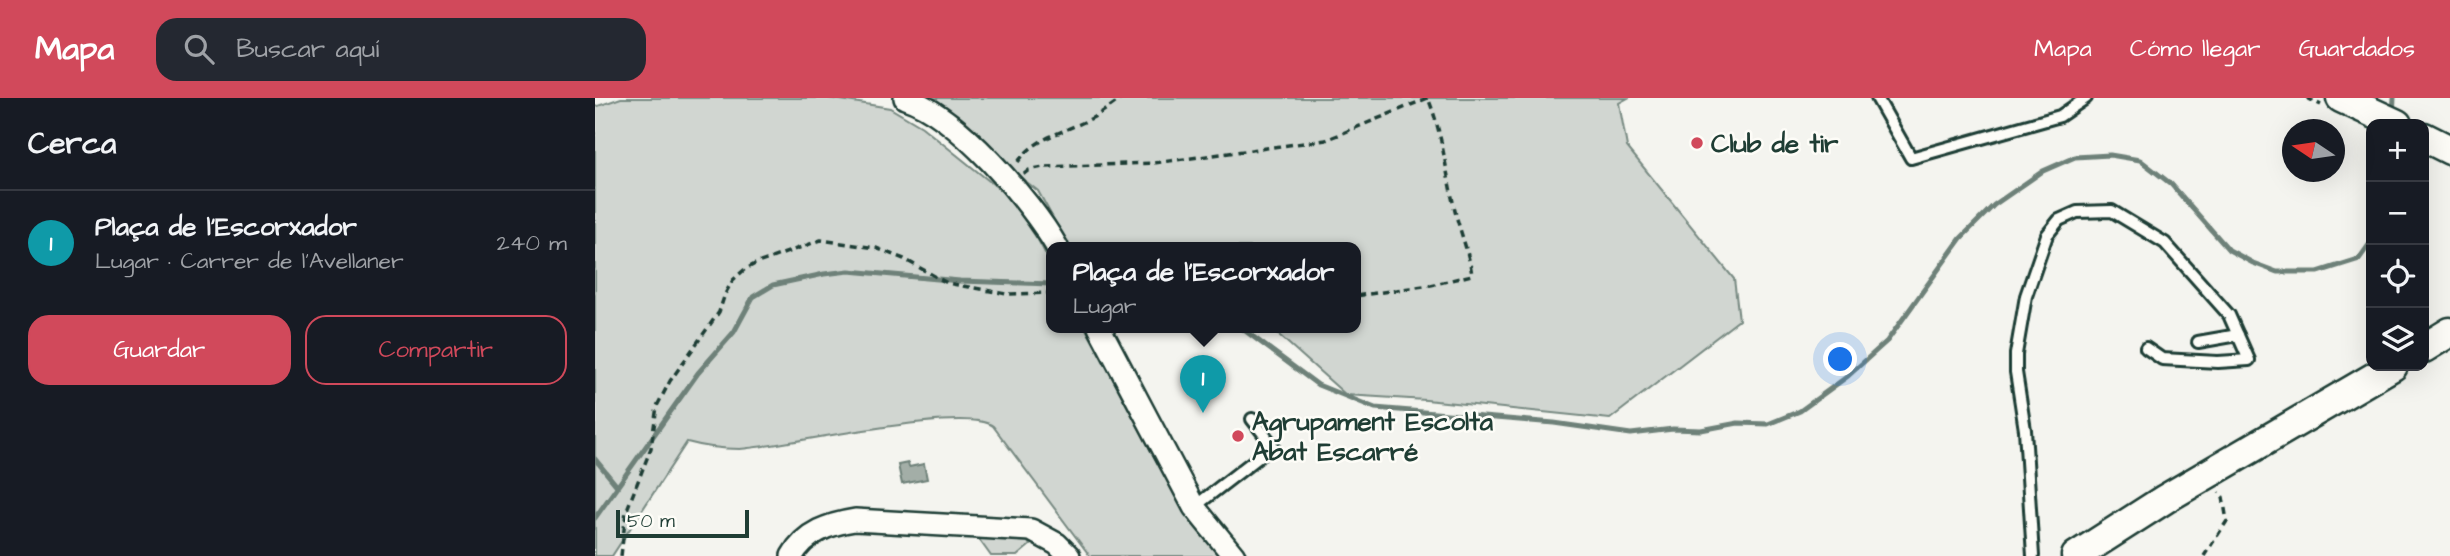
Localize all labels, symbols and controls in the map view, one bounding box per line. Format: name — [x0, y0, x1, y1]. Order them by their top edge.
search box — [156, 18, 646, 81]
text: Mapa — [35, 26, 114, 72]
icon: search — [180, 30, 218, 68]
text: Buscar aquí — [236, 31, 379, 67]
text: Mapa — [2034, 32, 2092, 66]
text: Cómo llegar — [2130, 32, 2260, 66]
text: Guardados — [2298, 32, 2415, 66]
north arrow — [2282, 119, 2345, 182]
map controls — [2366, 119, 2429, 371]
button: + — [2366, 119, 2429, 182]
text: Cerca — [28, 123, 116, 165]
place label: Club de tir — [1711, 126, 1839, 162]
marker: Club de tir — [1689, 135, 1705, 151]
button: − — [2366, 182, 2429, 245]
text: Plaça de l'Escorxador — [95, 209, 357, 245]
text: 1 — [50, 227, 52, 259]
text: 240 m — [497, 227, 567, 259]
popup — [1046, 242, 1361, 333]
text: Lugar · Carrer de l'Avellaner — [95, 245, 404, 277]
button: locate — [2366, 245, 2429, 308]
text: Plaça de l'Escorxador — [1073, 254, 1334, 290]
text: Lugar — [1073, 290, 1136, 322]
button: layers — [2366, 308, 2429, 371]
button: Guardar — [28, 315, 291, 385]
button: Compartir — [305, 315, 567, 385]
your location — [1823, 342, 1857, 376]
pin: 1 — [1180, 355, 1226, 413]
place label: Agrupament Escolta Abat Escarré — [1252, 404, 1494, 470]
marker: Agrupament Escolta Abat Escarré — [1230, 428, 1246, 444]
scale bar — [616, 507, 749, 539]
text: 50 m — [627, 508, 675, 535]

